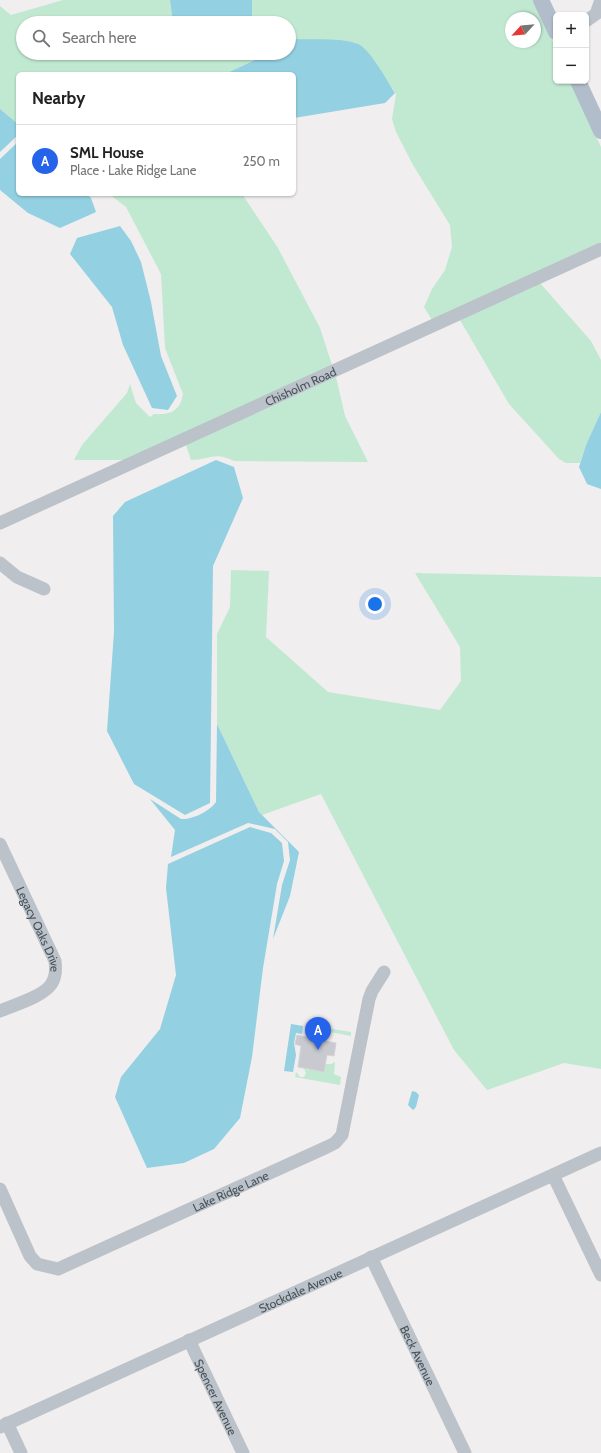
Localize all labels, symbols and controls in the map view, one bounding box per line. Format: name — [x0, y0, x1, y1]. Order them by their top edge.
north arrow — [505, 12, 541, 48]
map controls — [553, 12, 589, 84]
button: + — [553, 12, 589, 48]
search box — [16, 16, 296, 60]
icon: search — [30, 27, 52, 49]
text: Search here — [62, 29, 137, 47]
button: − — [553, 48, 589, 84]
text: Nearby — [32, 88, 85, 108]
text: SML House — [70, 144, 144, 162]
text: A — [41, 153, 49, 169]
text: 250 m — [243, 153, 280, 169]
text: Place · Lake Ridge Lane — [70, 162, 196, 178]
street label: Chisholm Road — [262, 363, 338, 409]
your location — [365, 594, 385, 614]
street label: Legacy Oaks Drive — [13, 884, 63, 972]
pin: A — [305, 1017, 331, 1050]
street label: Lake Ridge Lane — [190, 1167, 271, 1214]
street label: Stockdale Avenue — [256, 1265, 344, 1316]
street label: Beck Avenue — [397, 1323, 439, 1388]
street label: Spencer Avenue — [192, 1356, 241, 1437]

